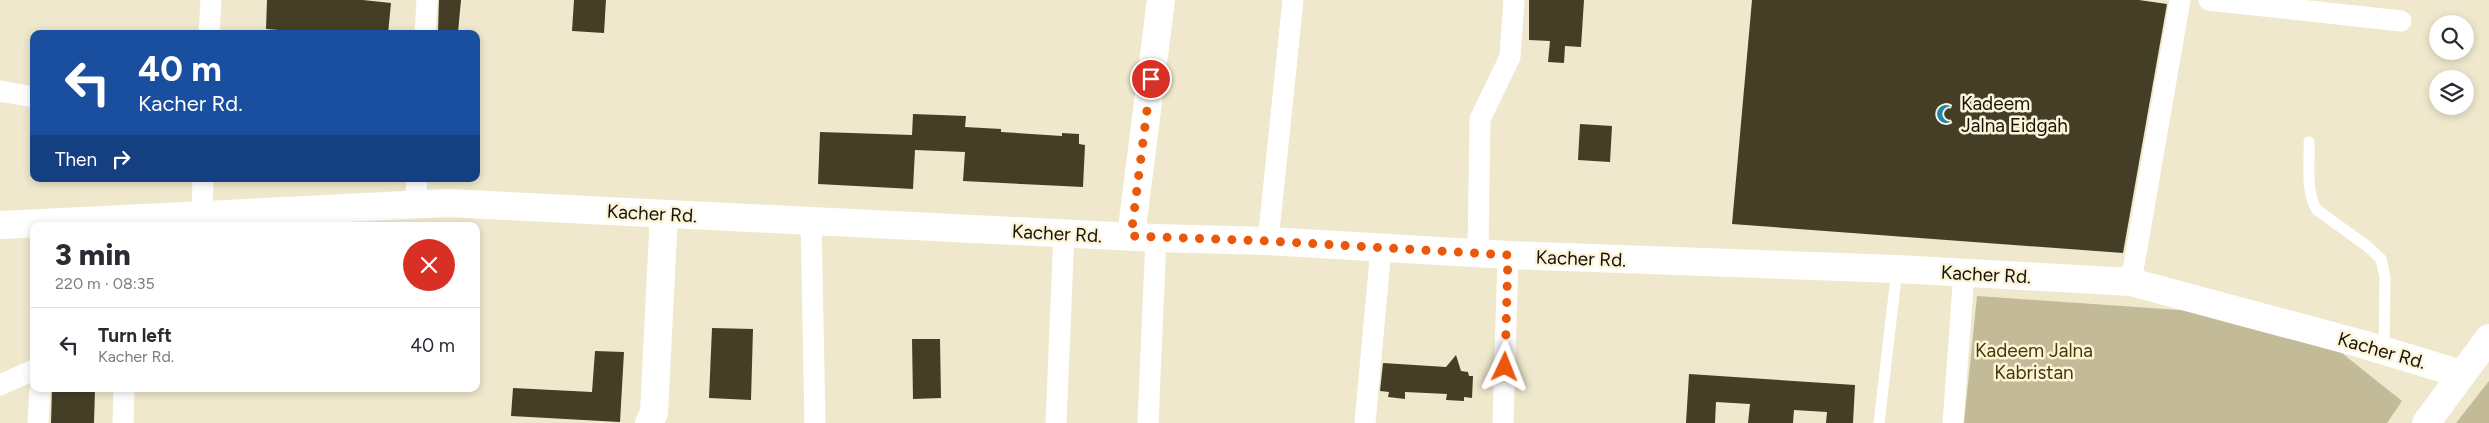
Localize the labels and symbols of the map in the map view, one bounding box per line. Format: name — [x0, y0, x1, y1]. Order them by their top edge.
pin — [1130, 58, 1172, 100]
place label: Kadeem Jalna Eidgah — [1961, 92, 2068, 137]
mosque icon: Kadeem Jalna Eidgah — [1935, 103, 1957, 125]
street label: Kacher Rd. — [606, 200, 698, 227]
street label: Kacher Rd. — [1011, 220, 1103, 247]
street label: Kacher Rd. — [1535, 245, 1627, 272]
street label: Kacher Rd. — [1940, 261, 2032, 288]
street label: Kacher Rd. — [2335, 327, 2429, 374]
park label: Kadeem Jalna Kabristan — [1975, 339, 2093, 384]
position arrow — [1478, 340, 1530, 392]

